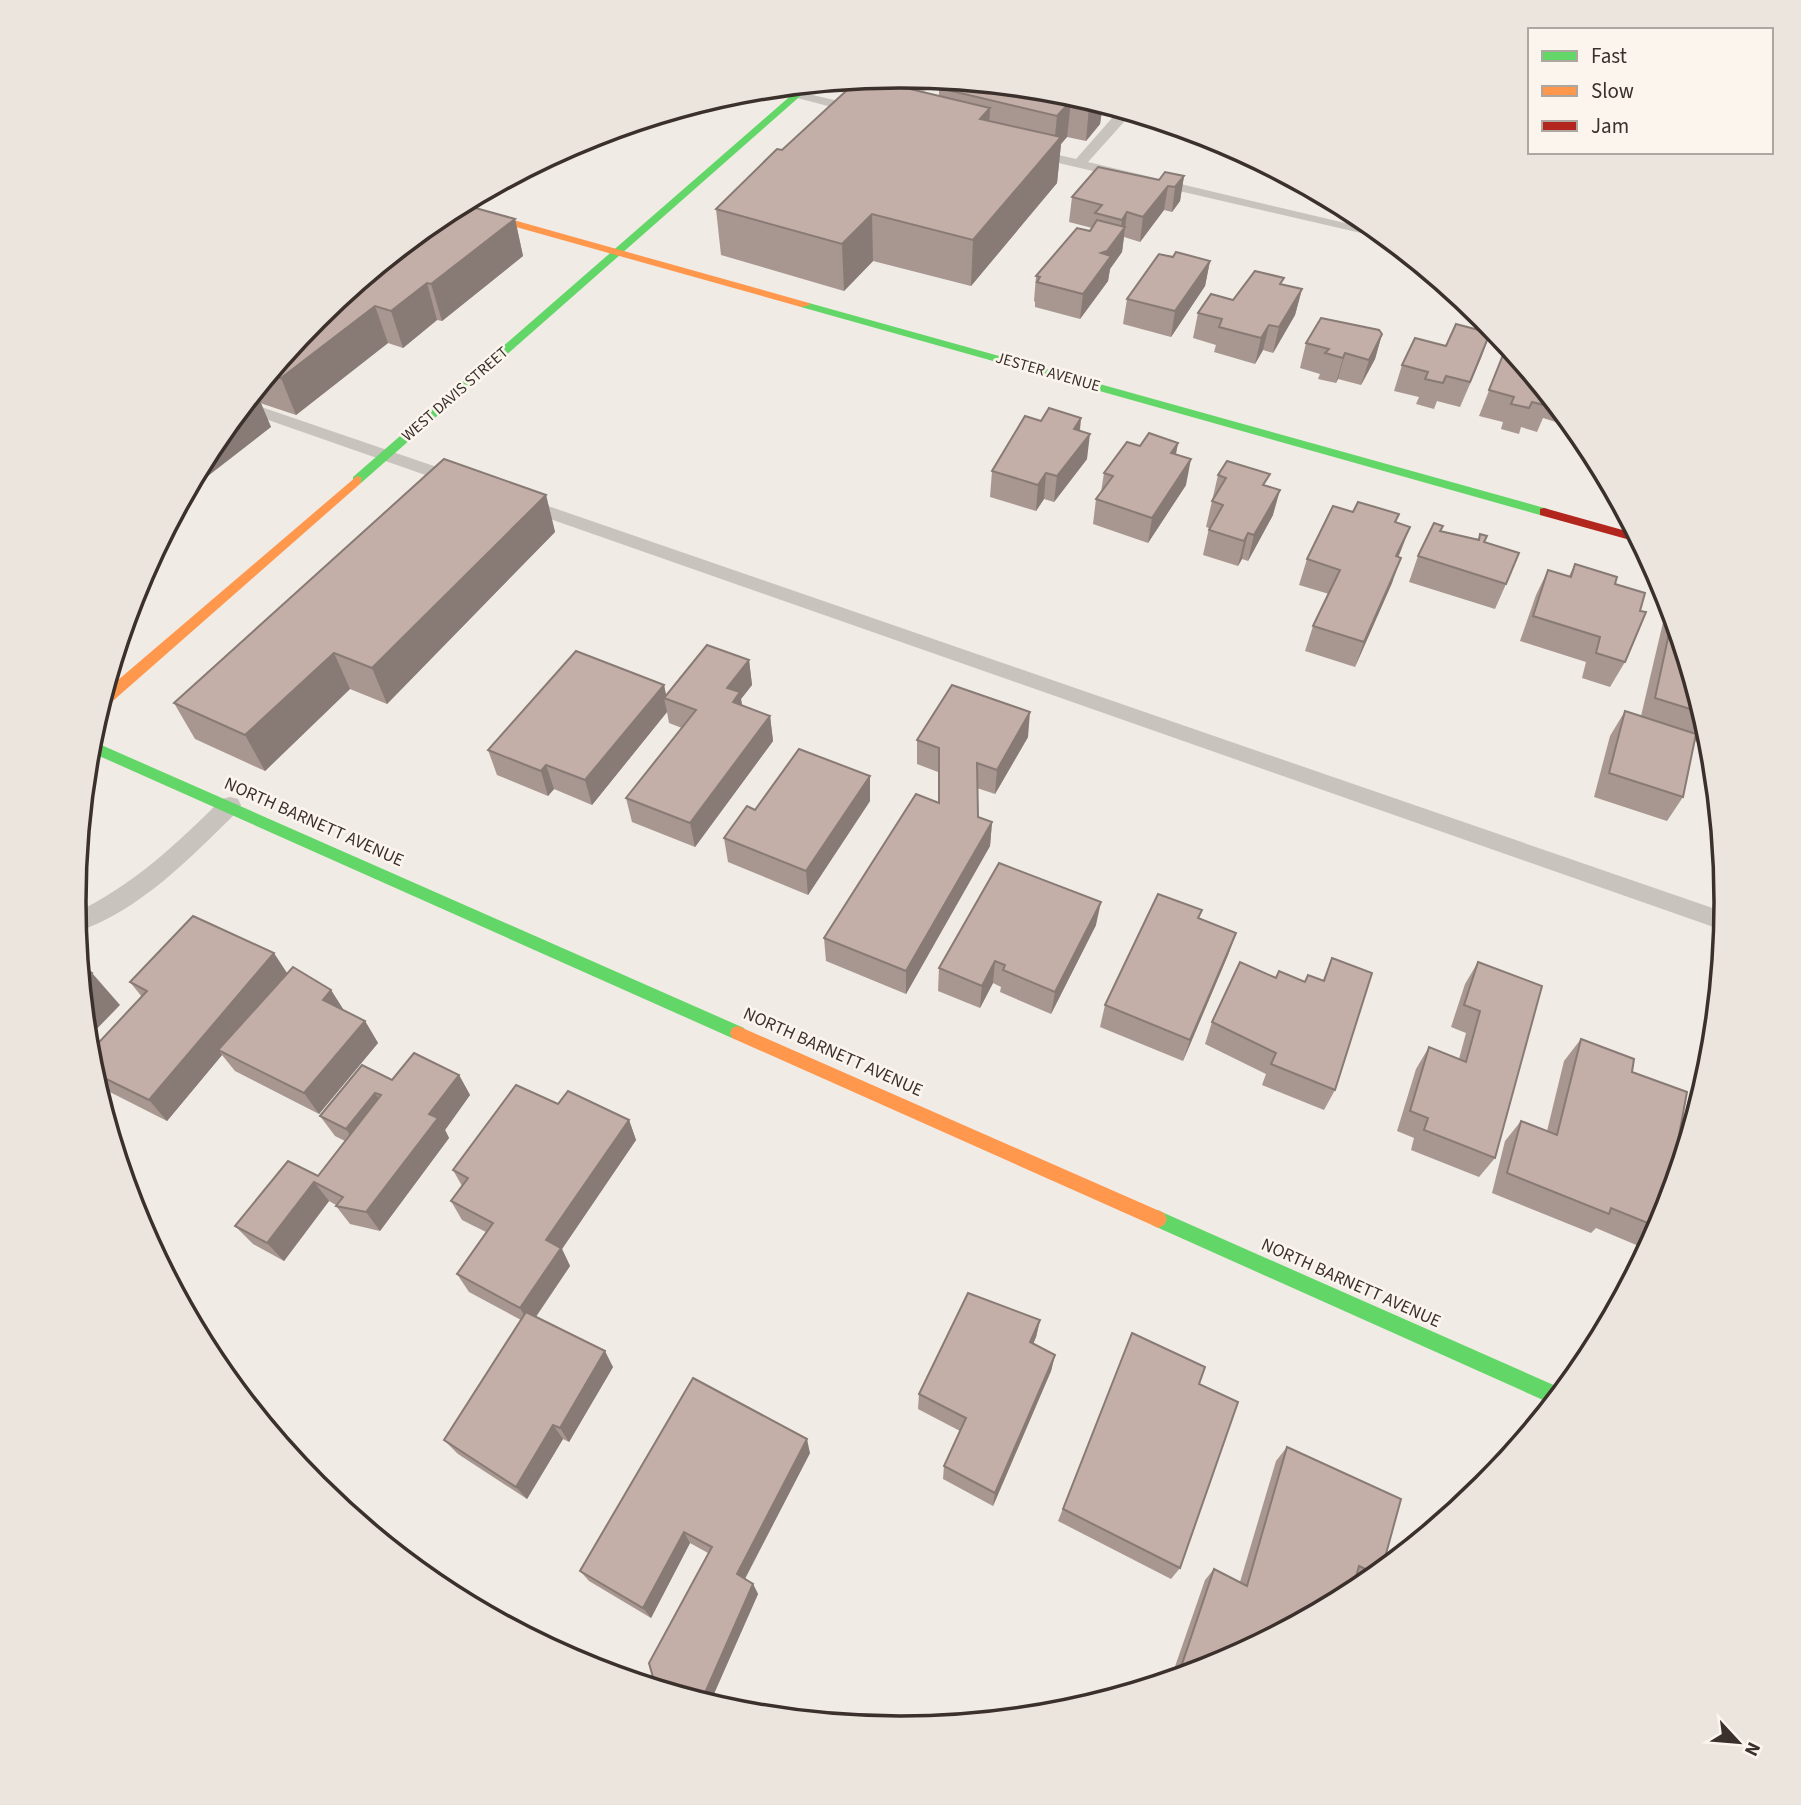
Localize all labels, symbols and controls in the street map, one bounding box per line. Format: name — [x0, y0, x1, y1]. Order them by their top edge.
legend — [1528, 28, 1773, 154]
text: Fast — [1591, 41, 1627, 71]
text: Slow — [1591, 76, 1634, 106]
text: Jam — [1591, 111, 1629, 141]
street label: WEST DAVIS STREET — [397, 341, 513, 446]
street label: JESTER AVENUE — [993, 347, 1103, 397]
street label: NORTH BARNETT AVENUE — [220, 771, 408, 873]
street label: NORTH BARNETT AVENUE — [739, 1001, 927, 1103]
street label: NORTH BARNETT AVENUE — [1257, 1232, 1445, 1334]
north arrow — [1703, 1707, 1773, 1777]
text: N — [1737, 1737, 1767, 1760]

